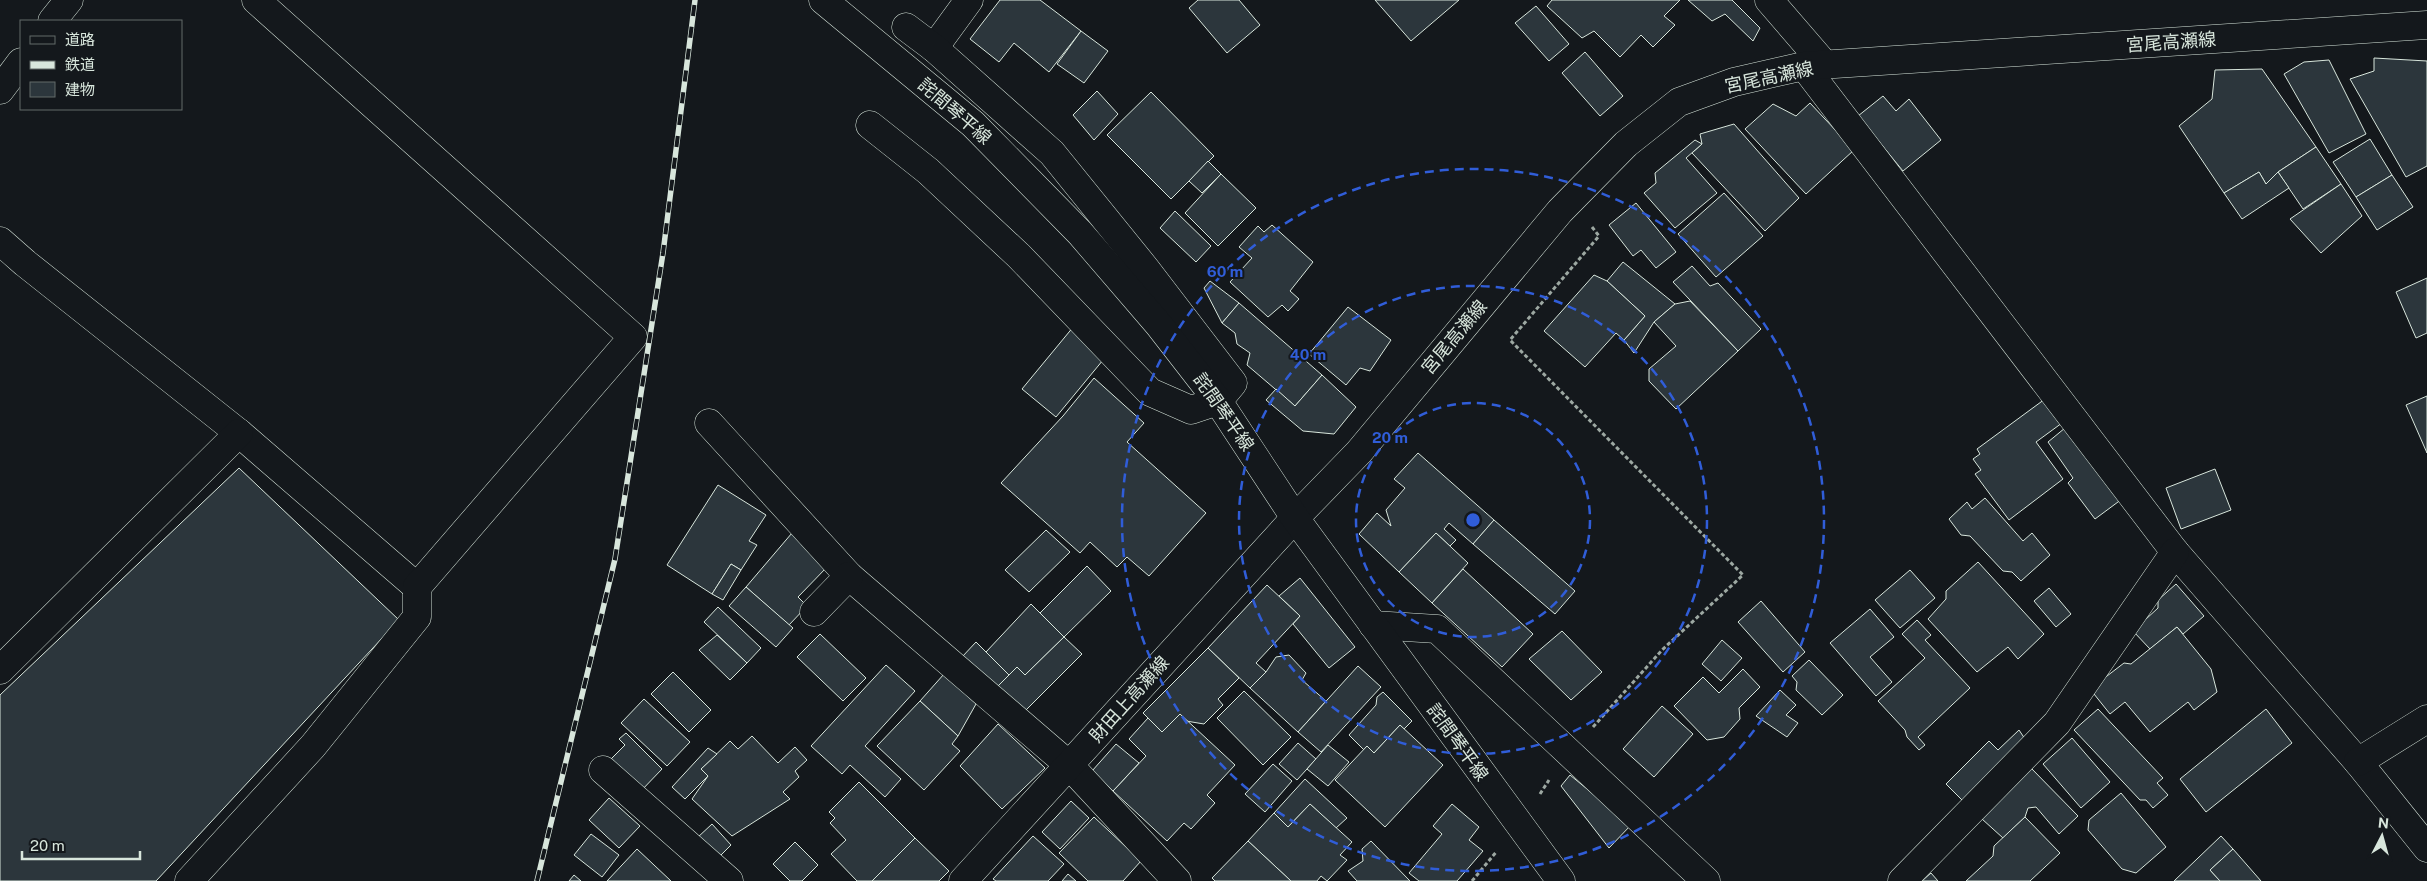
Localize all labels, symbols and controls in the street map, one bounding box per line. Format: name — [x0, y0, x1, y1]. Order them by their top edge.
legend — [20, 20, 182, 110]
street label: 宮尾高瀬線 — [2125, 28, 2217, 56]
text: 道路 — [65, 31, 95, 48]
text: 鉄道 — [65, 56, 95, 73]
street label: 宮尾高瀬線 — [1723, 57, 1815, 97]
street label: 詫間琴平線 — [914, 74, 996, 148]
text: 建物 — [65, 81, 95, 98]
text: 60 m — [1207, 263, 1243, 280]
street label: 宮尾高瀬線 — [1417, 296, 1491, 378]
text: 40 m — [1290, 346, 1326, 363]
street label: 詫間琴平線 — [1190, 369, 1258, 455]
text: 20 m — [1372, 429, 1408, 446]
centre of rings — [1464, 511, 1482, 529]
street label: 財田上高瀬線 — [1085, 652, 1173, 746]
street label: 詫間琴平線 — [1423, 699, 1493, 785]
north arrow — [2357, 811, 2407, 861]
text: N — [2377, 815, 2390, 832]
scale bar — [22, 828, 140, 860]
text: 20 m — [30, 837, 65, 854]

